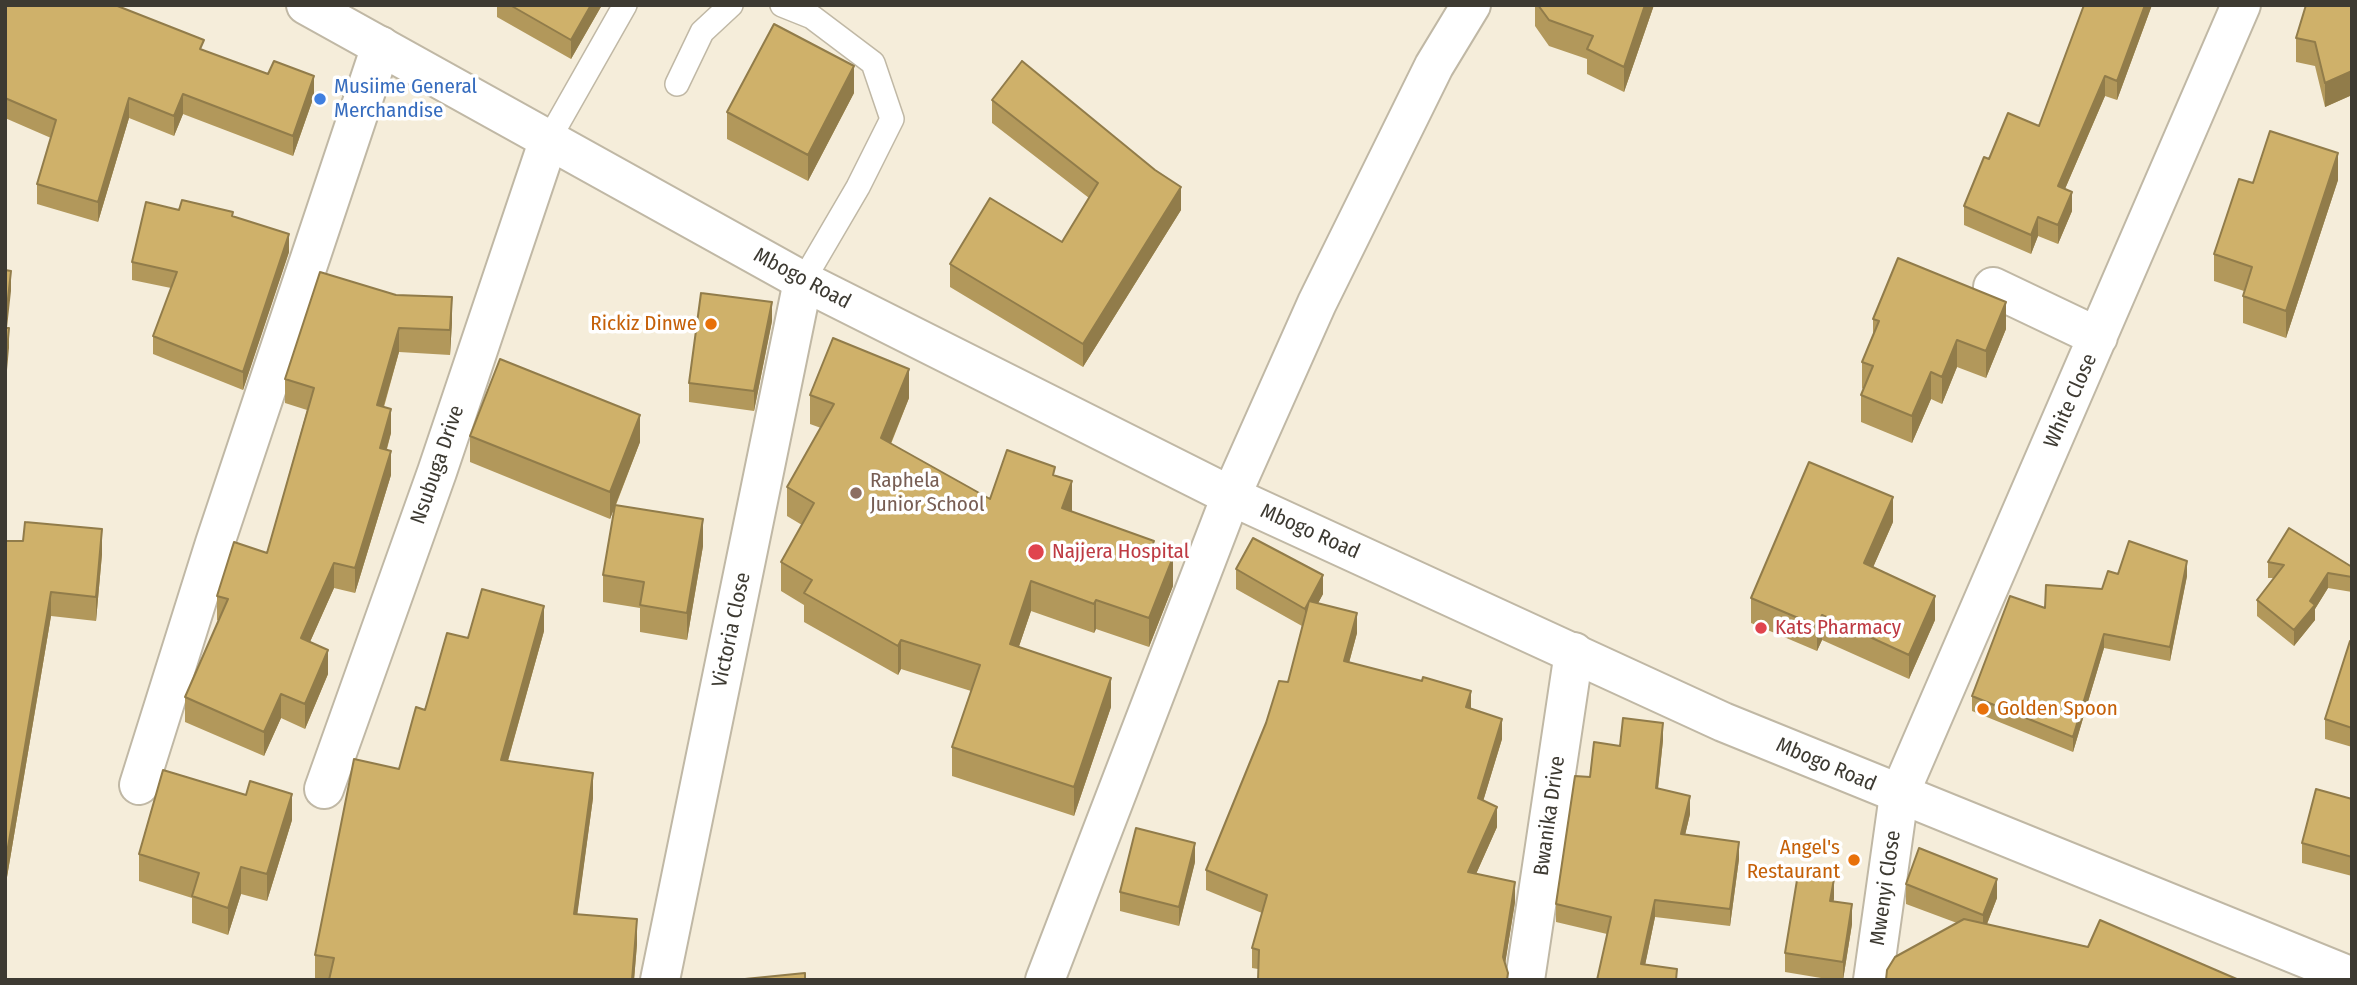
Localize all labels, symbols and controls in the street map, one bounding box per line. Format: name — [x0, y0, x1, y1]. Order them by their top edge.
place label: Musiime General Merchandise — [334, 74, 477, 124]
marker: Musiime General Merchandise — [312, 91, 328, 107]
street label: Mbogo Road — [749, 243, 855, 315]
place label: Rickiz Dinwe — [590, 311, 697, 337]
marker: Rickiz Dinwe — [703, 316, 719, 332]
street label: White Close — [2039, 350, 2103, 452]
street label: Nsubuga Drive — [406, 402, 470, 528]
place label: Raphela Junior School — [870, 468, 984, 518]
marker: Raphela Junior School — [848, 485, 864, 501]
street label: Mbogo Road — [1256, 499, 1364, 565]
place label: Najjera Hospital — [1052, 539, 1189, 565]
marker: Najjera Hospital — [1026, 542, 1046, 562]
street label: Victoria Close — [708, 570, 756, 690]
place label: Kats Pharmacy — [1775, 615, 1901, 641]
marker: Kats Pharmacy — [1753, 620, 1769, 636]
place label: Golden Spoon — [1997, 696, 2118, 722]
marker: Golden Spoon — [1975, 701, 1991, 717]
street label: Mbogo Road — [1772, 733, 1880, 797]
street label: Bwanika Drive — [1529, 754, 1571, 878]
street label: Mwenyi Close — [1865, 829, 1907, 947]
place label: Angel's Restaurant — [1747, 835, 1840, 885]
marker: Angel's Restaurant — [1846, 852, 1862, 868]

